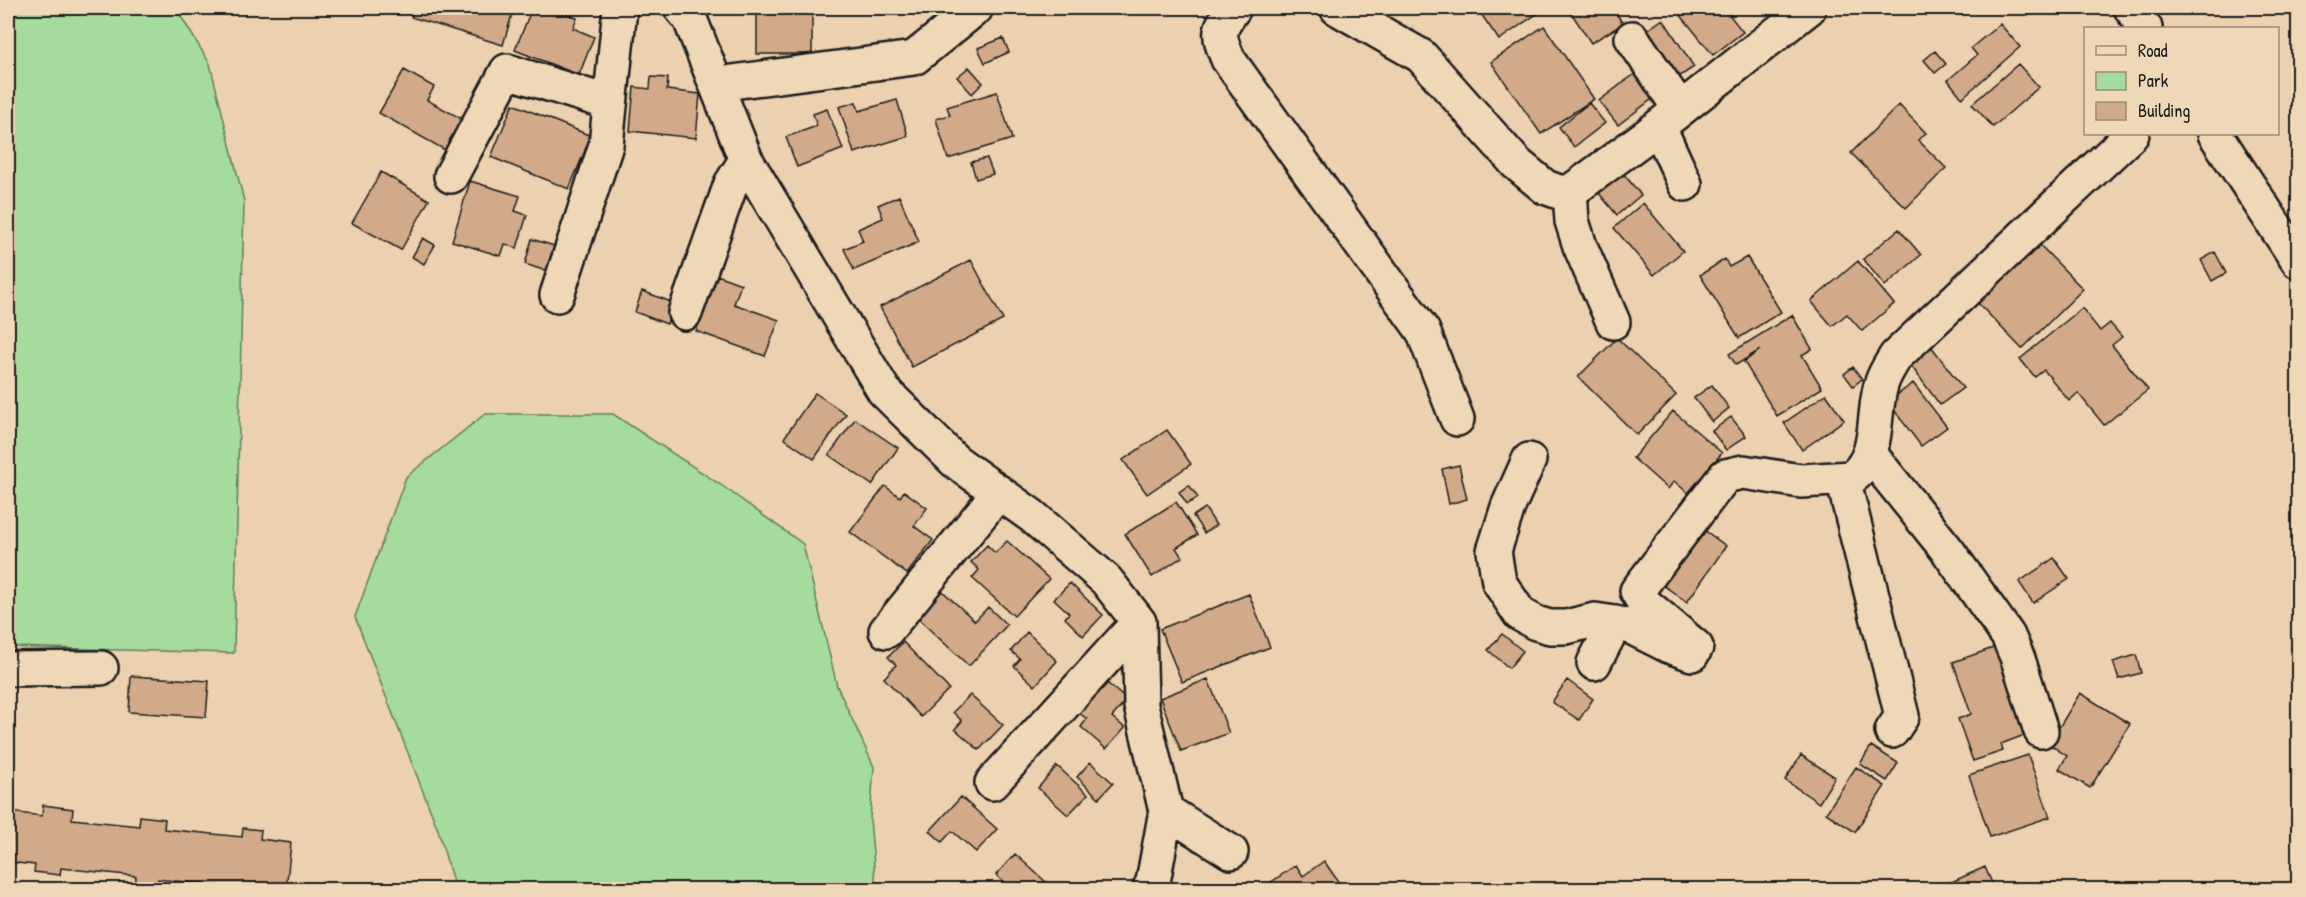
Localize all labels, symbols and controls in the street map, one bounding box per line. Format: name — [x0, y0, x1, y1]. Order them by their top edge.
legend — [2084, 27, 2279, 135]
text: Road — [2138, 38, 2168, 63]
text: Park — [2138, 68, 2169, 93]
text: Building — [2138, 98, 2190, 123]

